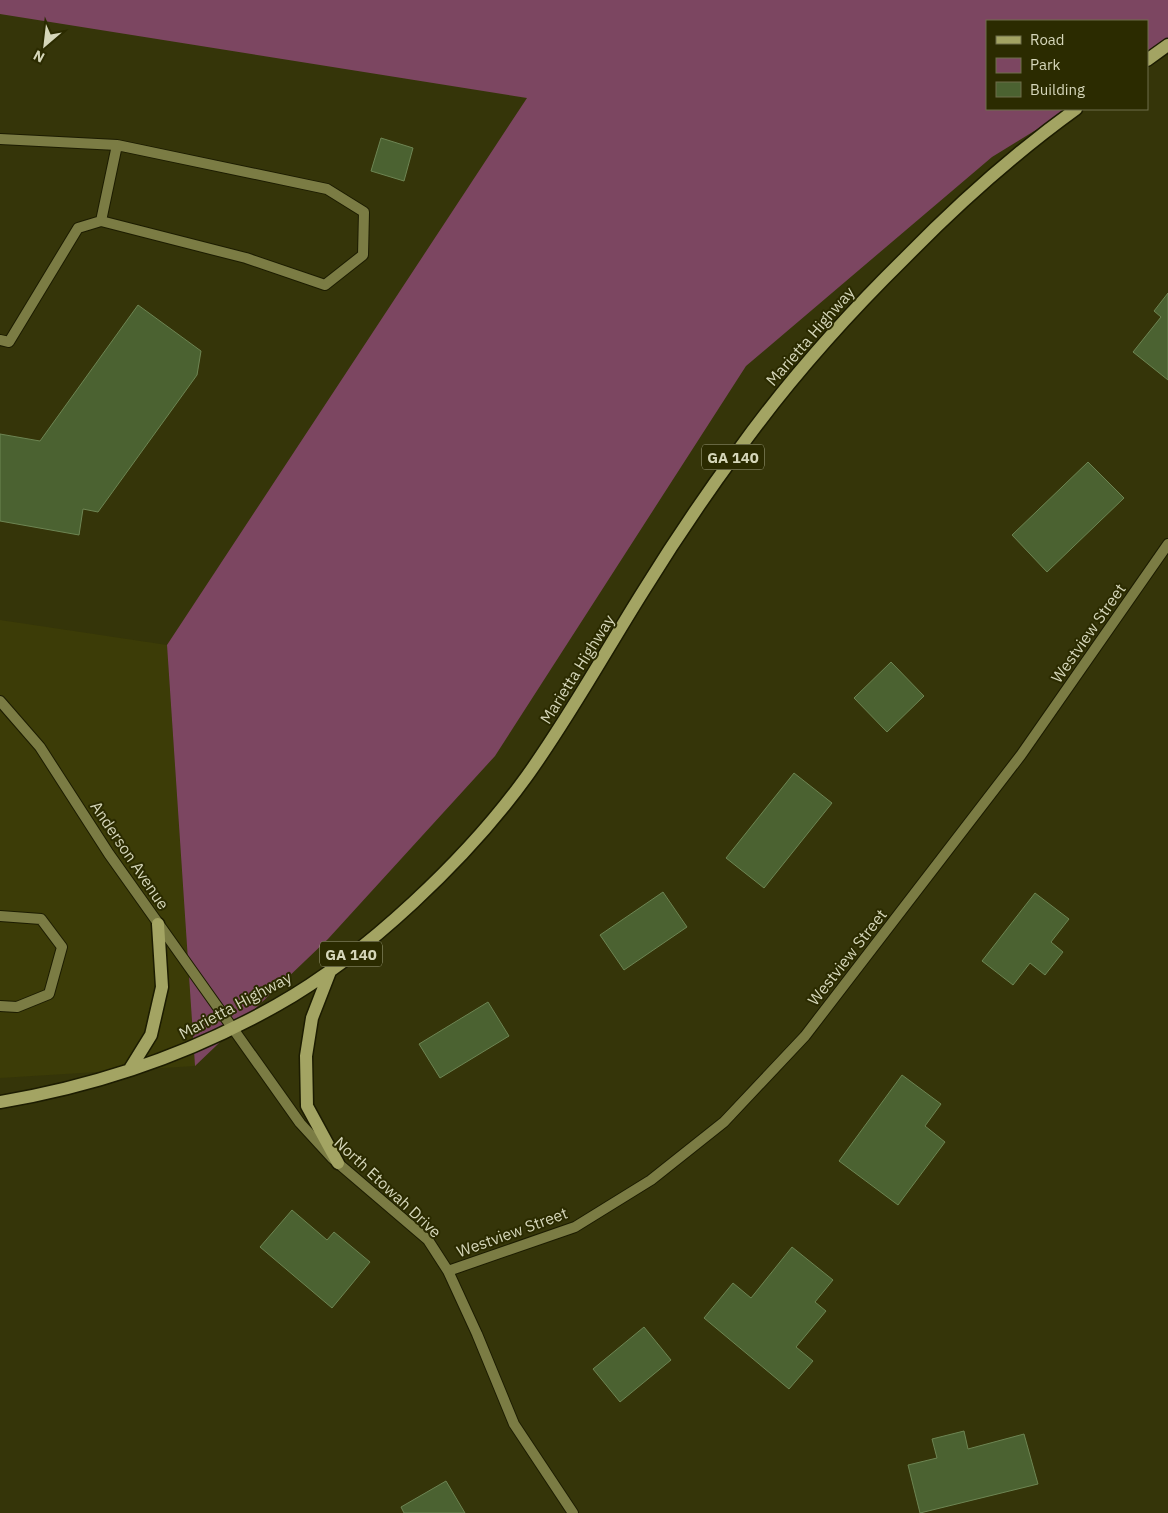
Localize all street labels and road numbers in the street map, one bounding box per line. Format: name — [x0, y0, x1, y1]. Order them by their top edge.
street label: Marietta Highway — [761, 282, 859, 390]
road number: GA 140 — [702, 444, 764, 470]
street label: Westview Street — [1046, 579, 1130, 687]
street label: Marietta Highway — [535, 611, 619, 727]
street label: Anderson Avenue — [86, 797, 174, 913]
street label: Westview Street — [803, 905, 891, 1009]
road number: GA 140 — [320, 942, 382, 966]
street label: Marietta Highway — [175, 967, 295, 1043]
street label: North Etowah Drive — [330, 1132, 446, 1242]
street label: Westview Street — [454, 1203, 570, 1261]

